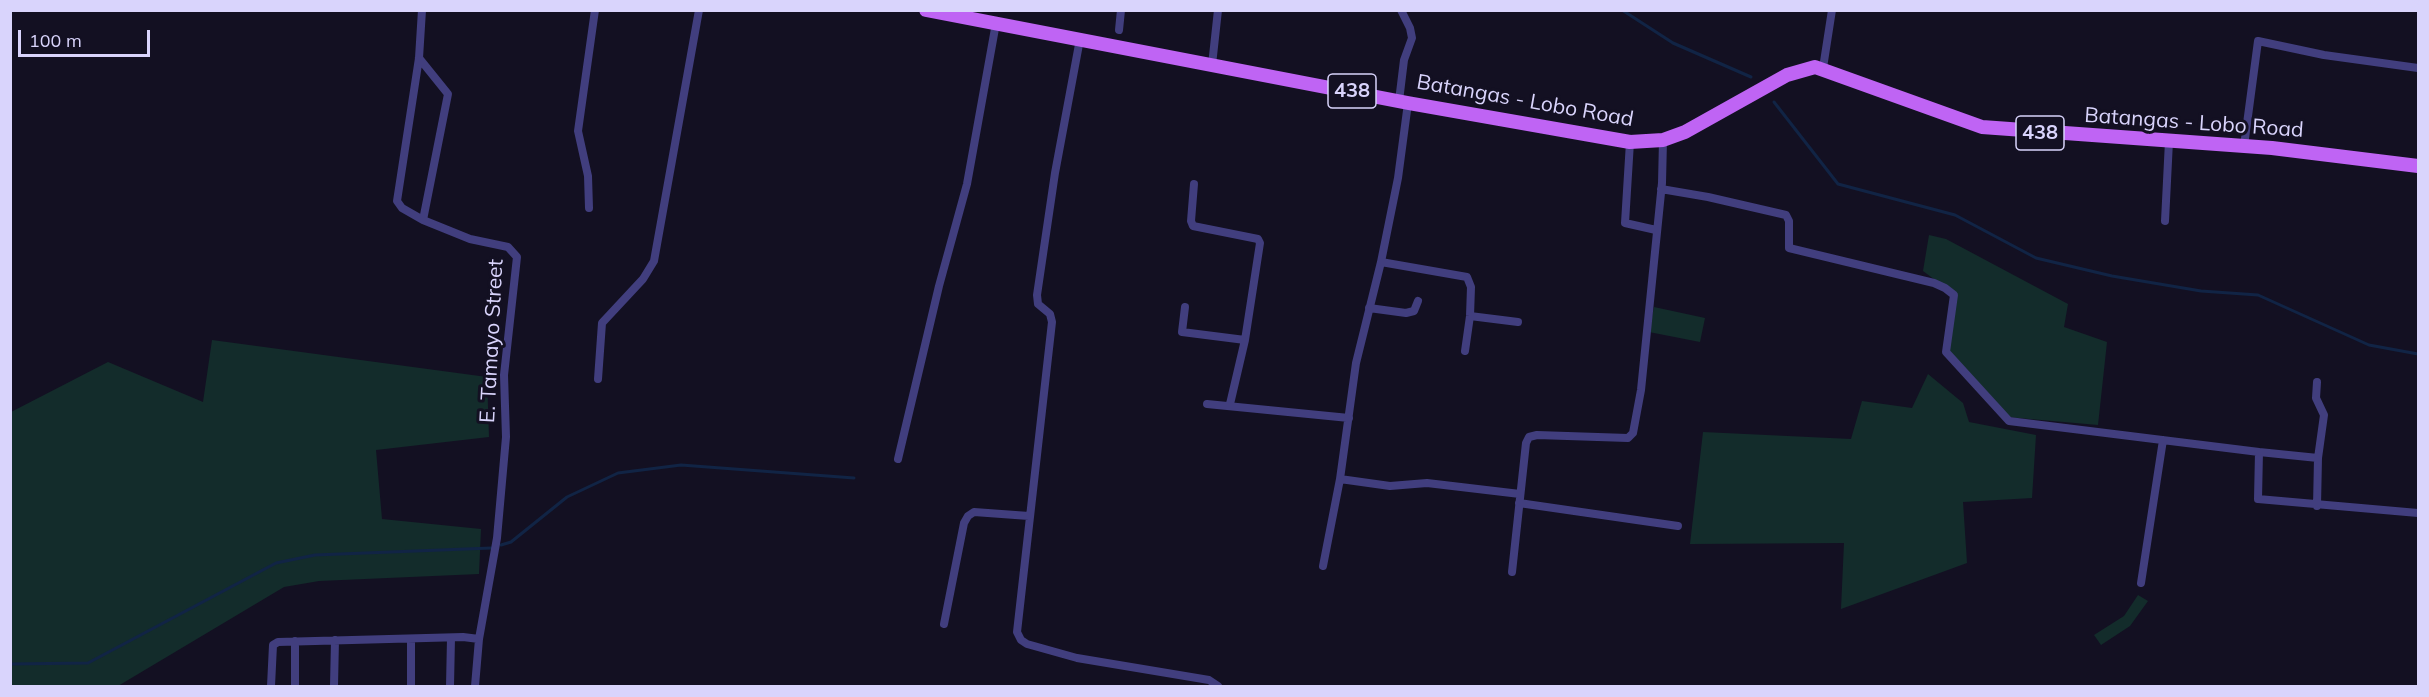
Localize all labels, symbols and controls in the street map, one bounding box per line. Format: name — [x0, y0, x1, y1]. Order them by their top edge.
scale bar — [21, 18, 153, 56]
text: 100 m — [29, 29, 82, 52]
street label: Batangas - Lobo Road — [1415, 70, 1635, 132]
road number: 438 — [1328, 74, 1376, 108]
street label: Batangas - Lobo Road — [2084, 103, 2304, 143]
road number: 438 — [2016, 116, 2064, 150]
street label: E. Tamayo Street — [475, 258, 509, 424]

